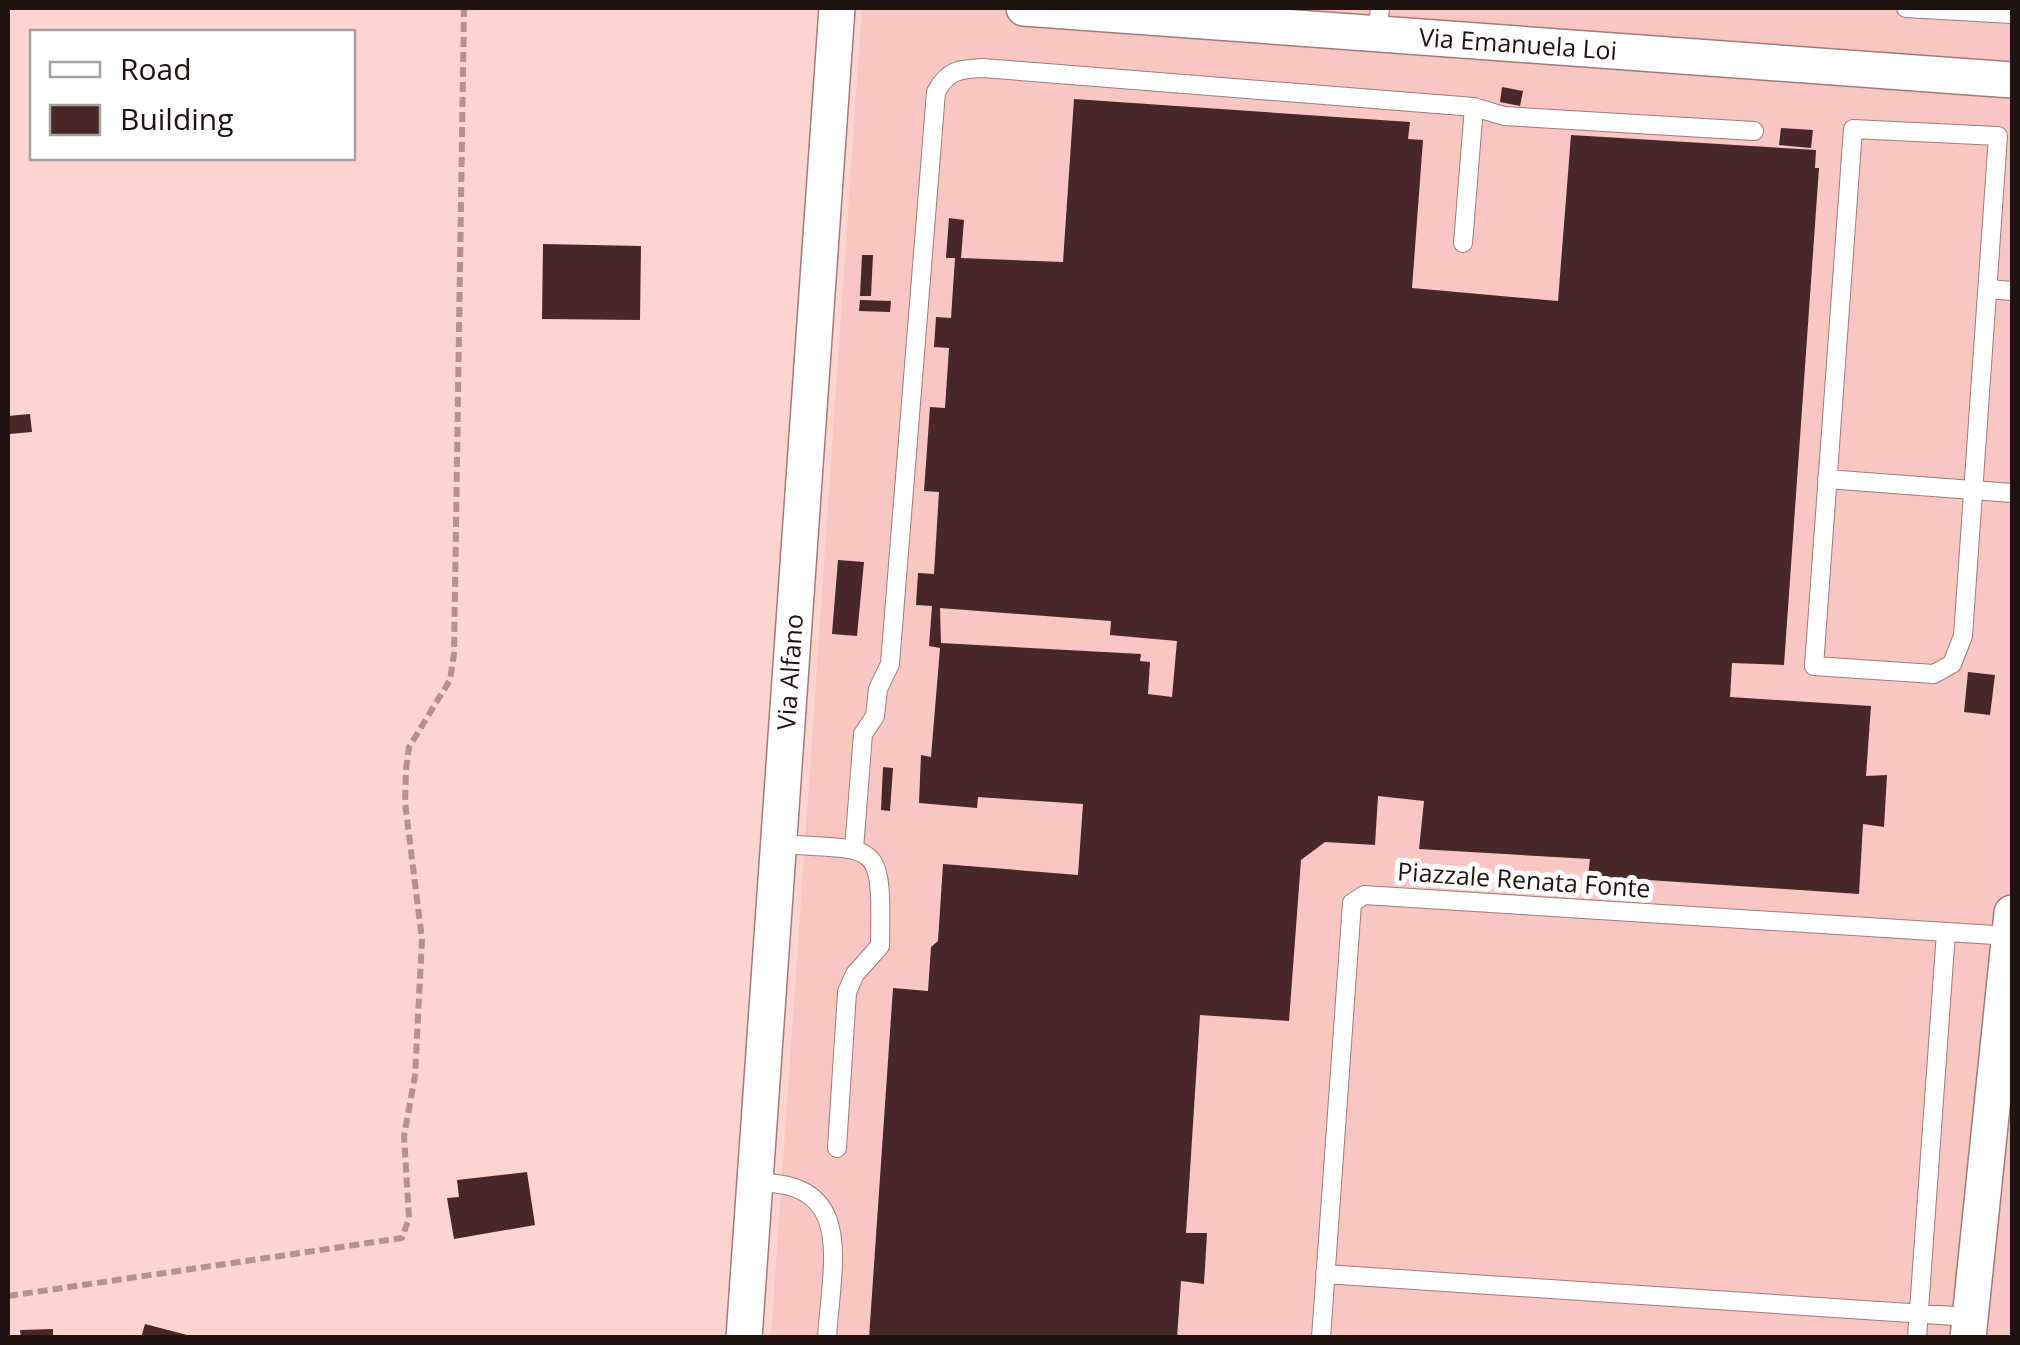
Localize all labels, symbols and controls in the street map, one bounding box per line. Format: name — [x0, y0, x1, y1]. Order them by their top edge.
street label: Via Emanuela Loi — [1418, 19, 1618, 67]
legend — [30, 30, 355, 160]
text: Road — [120, 48, 192, 89]
text: Building — [120, 98, 234, 139]
street label: Via Alfano — [768, 613, 810, 731]
street label: Piazzale Renata Fonte — [1396, 853, 1652, 905]

